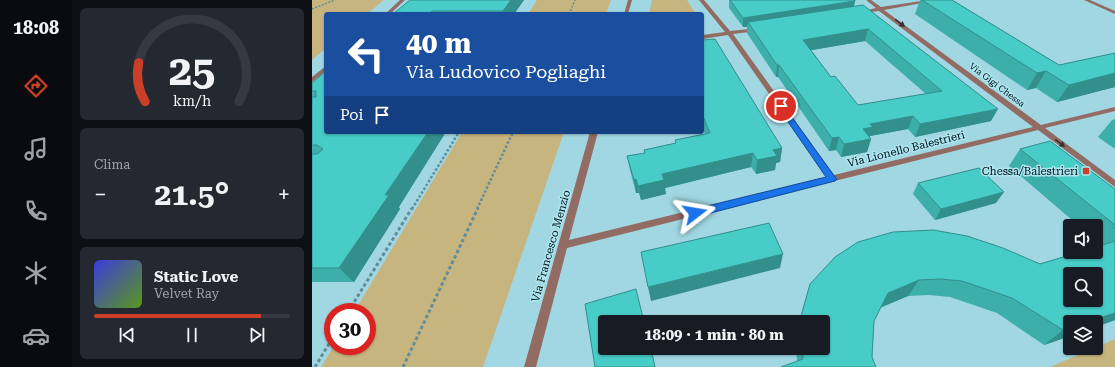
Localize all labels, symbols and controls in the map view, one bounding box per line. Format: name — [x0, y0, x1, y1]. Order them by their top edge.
text: 18:08 — [13, 17, 59, 38]
one-way arrow — [894, 19, 905, 27]
text: 40 m — [406, 27, 471, 60]
icon: left — [340, 28, 392, 80]
text: 25 — [169, 46, 215, 95]
text: Via Ludovico Pogliaghi — [406, 61, 606, 82]
street label: Via Gigi Chessa — [967, 61, 1027, 109]
icon: directions — [22, 72, 50, 100]
pin — [764, 89, 798, 123]
text: km/h — [173, 92, 211, 108]
icon: arrive — [770, 95, 792, 117]
icon: arrive — [371, 104, 393, 126]
text: Poi — [340, 106, 363, 124]
street label: Via Lionello Balestrieri — [846, 128, 967, 170]
icon: music — [22, 135, 50, 163]
one-way arrow — [1054, 139, 1065, 147]
text: Clima — [94, 157, 130, 172]
place label: Chessa/Balestrieri — [982, 165, 1078, 178]
marker: Chessa/Balestrieri — [1081, 166, 1091, 176]
text: 21.5° — [155, 177, 229, 212]
text: − — [94, 182, 106, 207]
text: + — [278, 182, 290, 207]
street label: Via Francesco Menzio — [529, 188, 573, 303]
position arrow — [674, 192, 716, 234]
icon: phone — [22, 197, 50, 225]
map controls — [1063, 219, 1103, 355]
button: sound — [1063, 219, 1103, 259]
icon: climate — [22, 259, 50, 287]
button: search — [1063, 267, 1103, 307]
text: Static Love — [154, 268, 238, 286]
text: Velvet Ray — [154, 286, 219, 301]
speed limit sign: 30 — [324, 303, 376, 355]
button: layers — [1063, 315, 1103, 355]
icon: car — [22, 322, 50, 350]
icon: previous — [116, 324, 138, 346]
icon: pause — [181, 324, 203, 346]
icon: next — [246, 324, 268, 346]
text: 18:09 · 1 min · 80 m — [644, 326, 784, 344]

